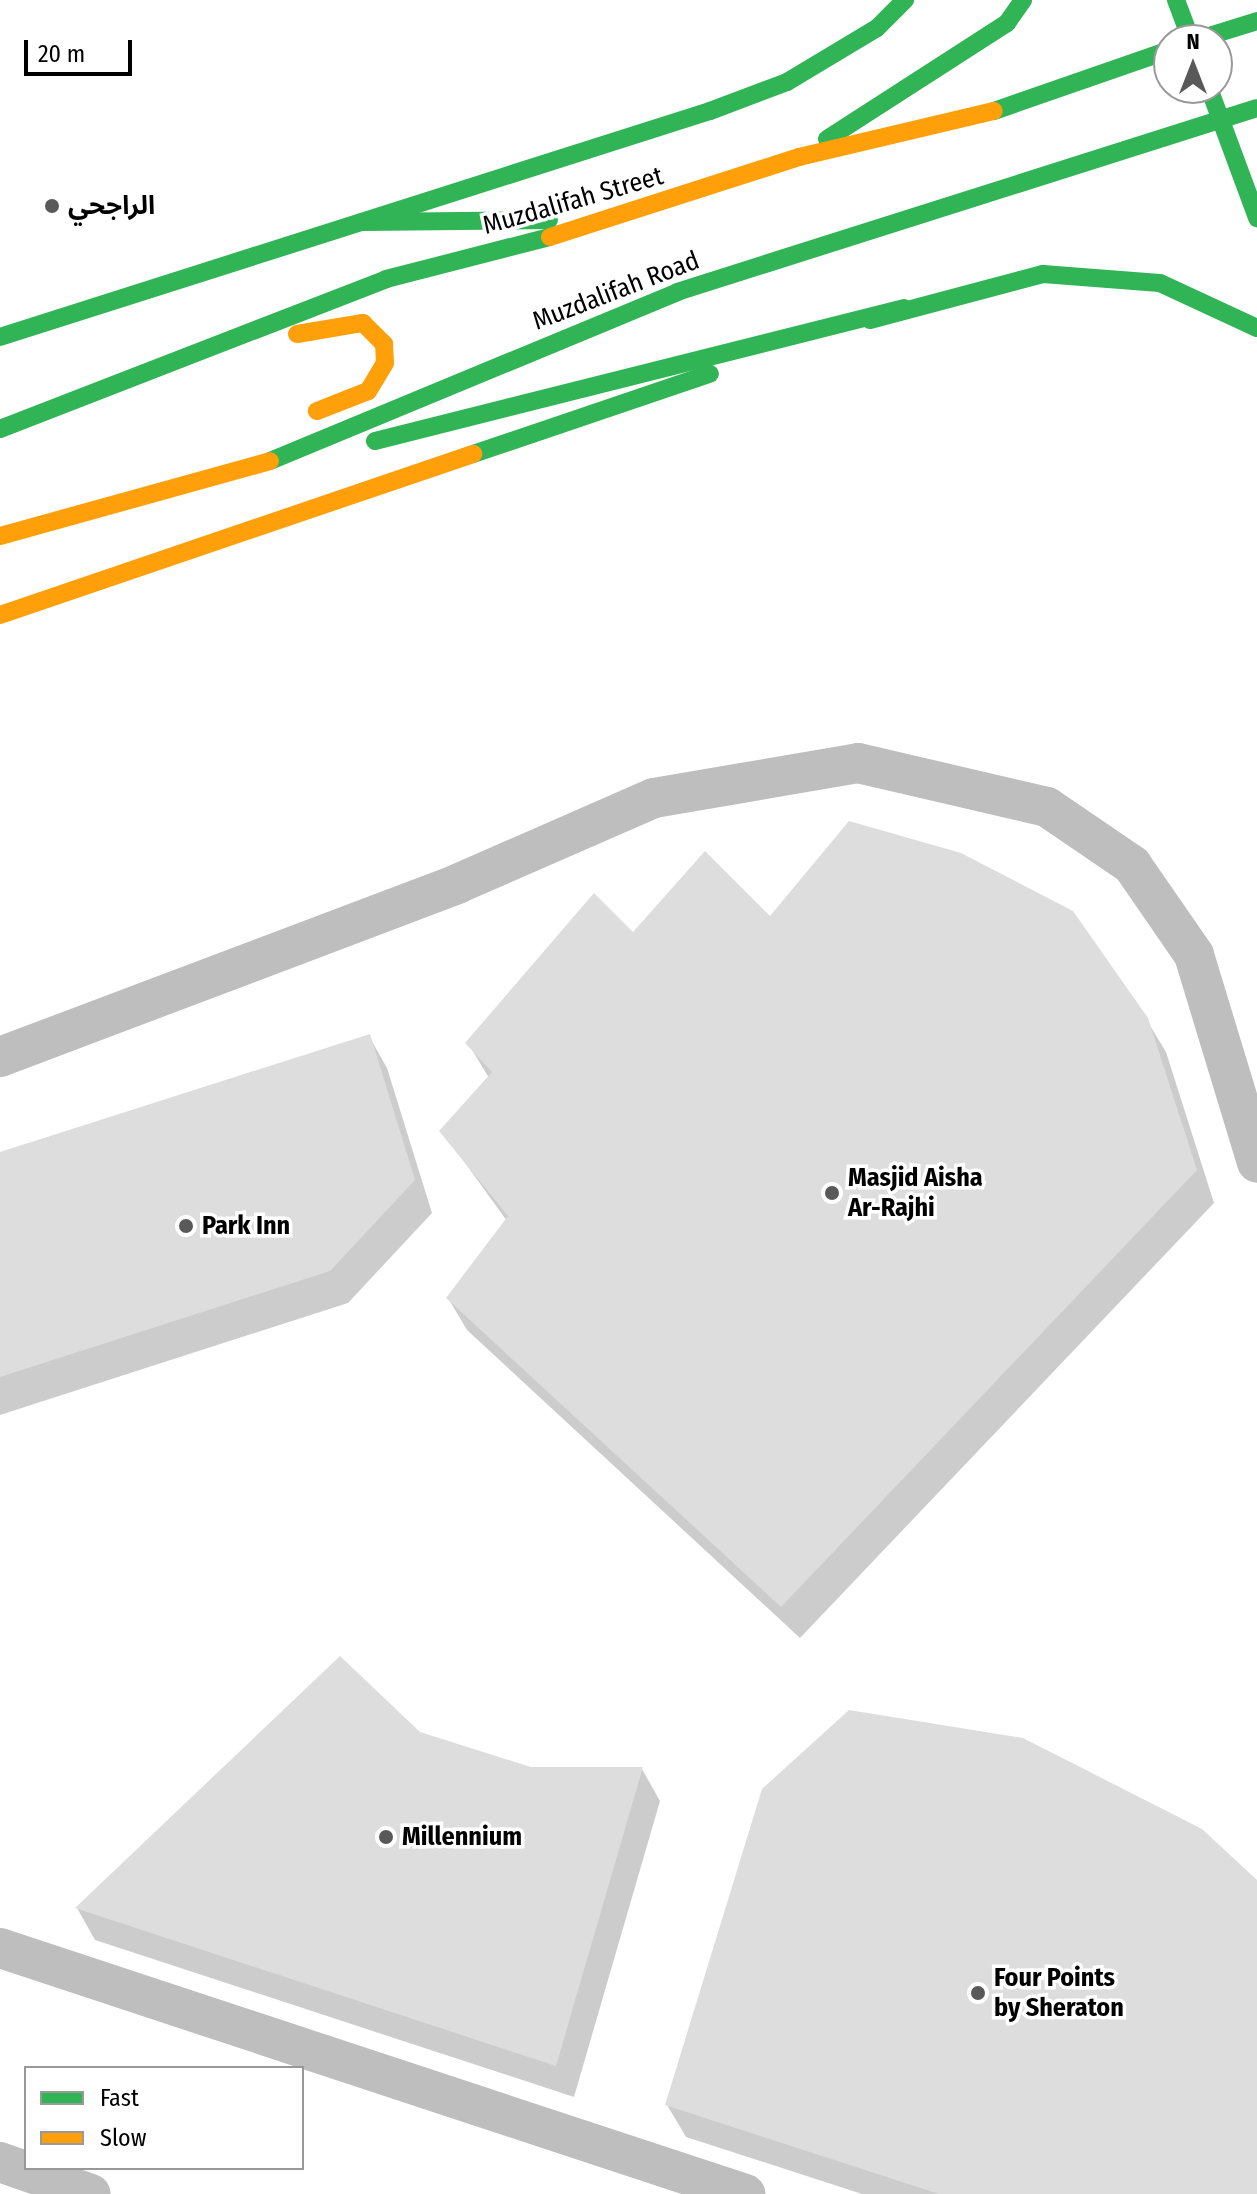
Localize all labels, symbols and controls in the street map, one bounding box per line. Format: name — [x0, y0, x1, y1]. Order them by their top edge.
scale bar — [28, 24, 136, 74]
north arrow — [1153, 24, 1233, 104]
text: N — [1186, 28, 1200, 55]
text: 20 m — [38, 40, 85, 68]
street label: Muzdalifah Street — [479, 160, 667, 242]
place label: الراجحي — [68, 190, 155, 222]
marker: الراجحي — [43, 197, 61, 215]
street label: Muzdalifah Road — [528, 245, 704, 337]
place label: Masjid Aisha Ar-Rajhi — [848, 1162, 983, 1224]
marker: Masjid Aisha Ar-Rajhi — [823, 1184, 841, 1202]
place label: Park Inn — [202, 1210, 290, 1242]
marker: Park Inn — [177, 1217, 195, 1235]
place label: Millennium — [402, 1821, 522, 1853]
marker: Millennium — [377, 1828, 395, 1846]
place label: Four Points by Sheraton — [994, 1962, 1124, 2024]
marker: Four Points by Sheraton — [969, 1984, 987, 2002]
legend — [24, 2066, 304, 2170]
text: Fast — [100, 2084, 139, 2112]
text: Slow — [100, 2124, 146, 2152]

